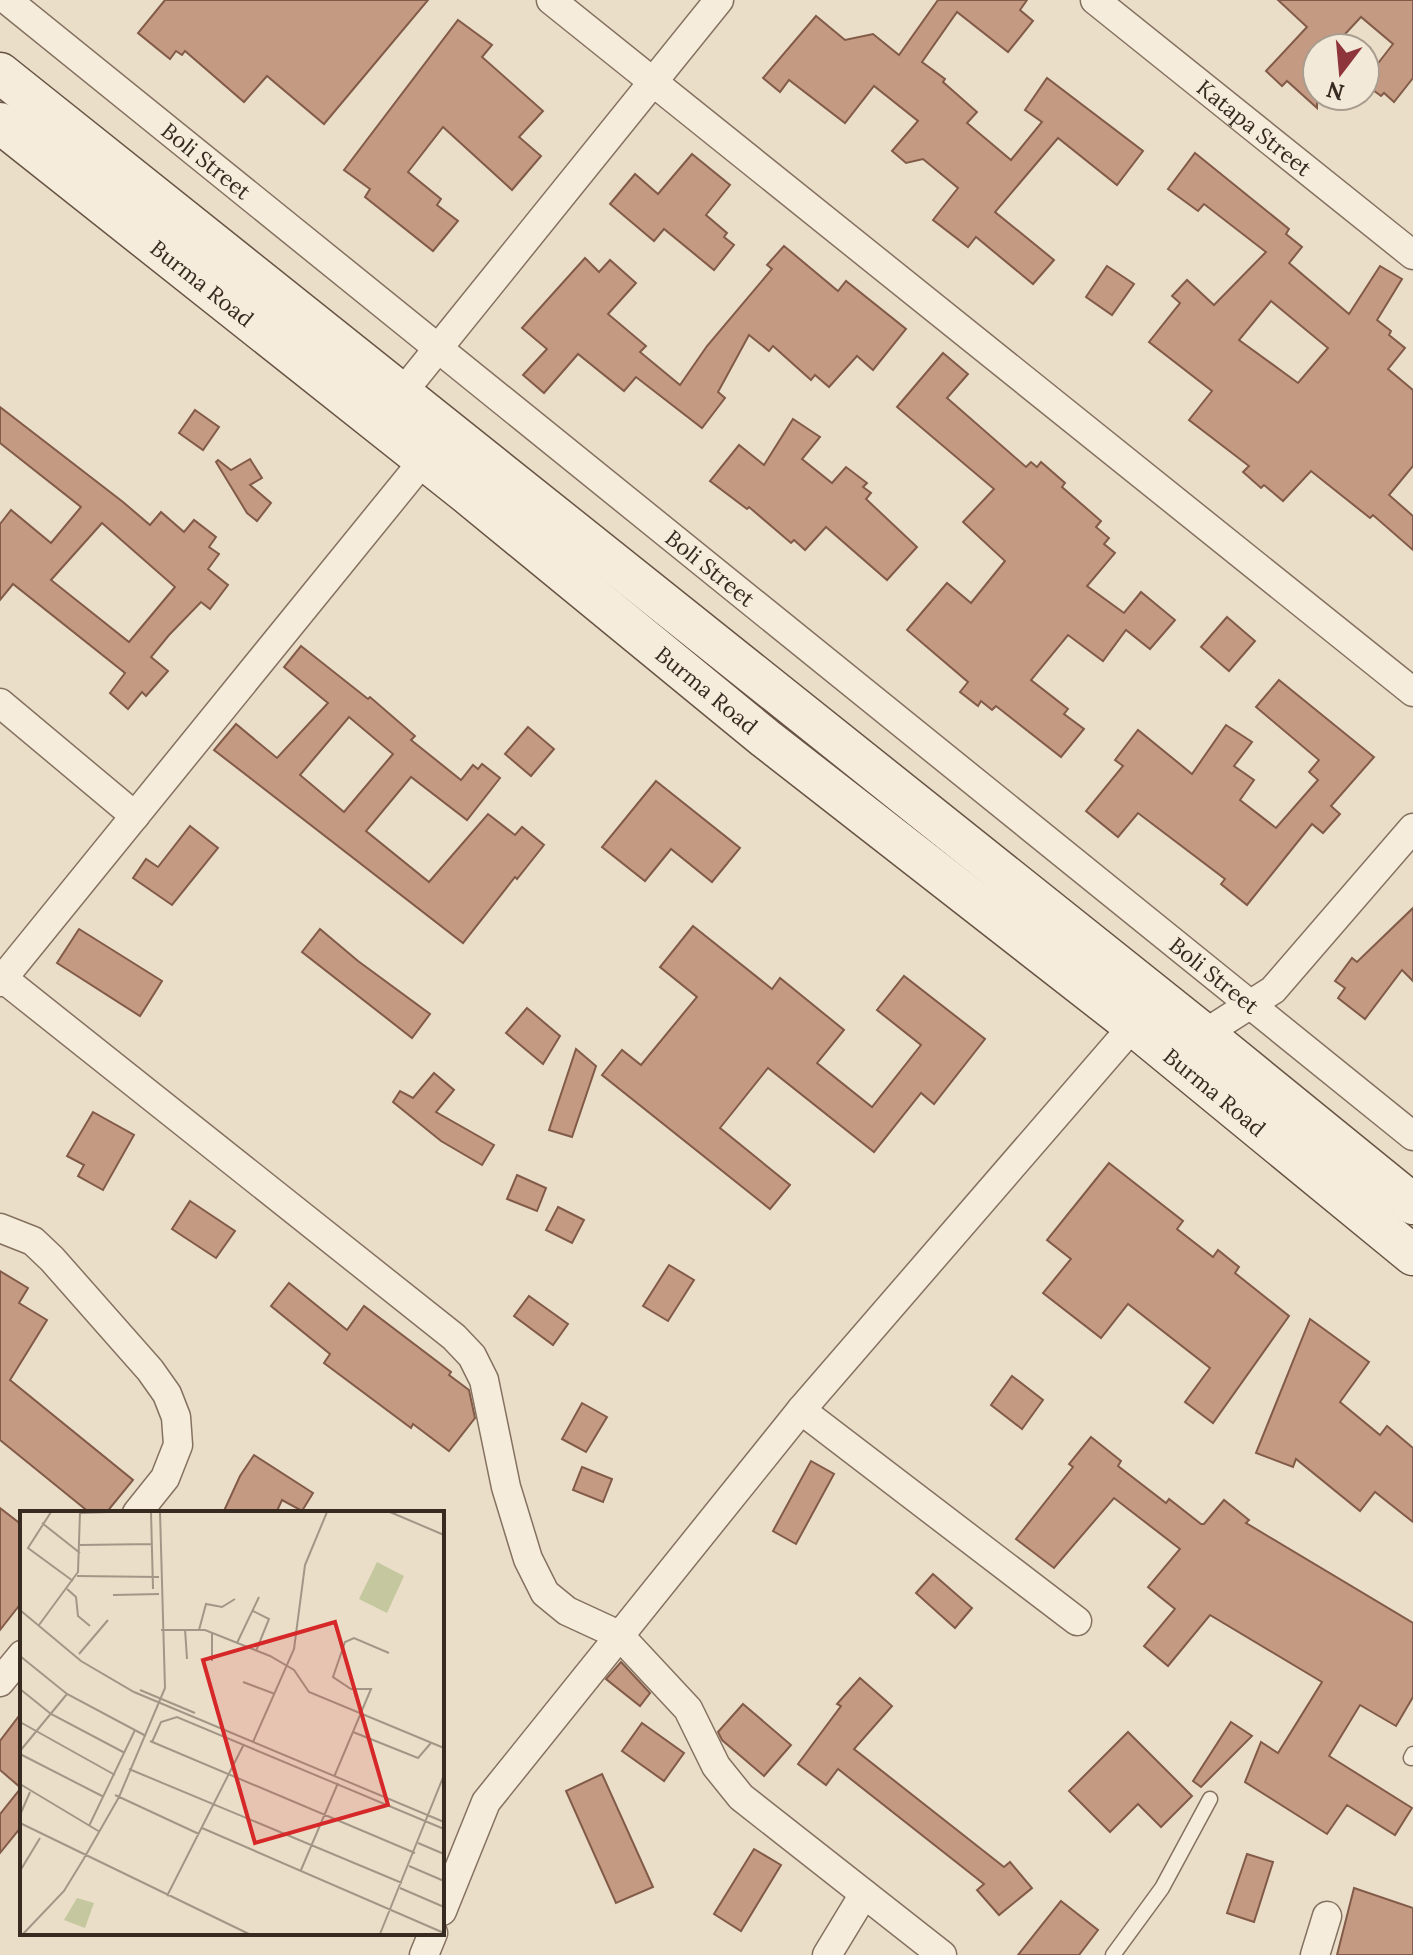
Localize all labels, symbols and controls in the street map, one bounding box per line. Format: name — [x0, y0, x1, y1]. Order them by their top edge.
north arrow — [1301, 32, 1381, 112]
street label: Katapa Street — [1191, 73, 1317, 182]
text: N — [1323, 75, 1348, 107]
street label: Boli Street — [156, 116, 257, 206]
street label: Burma Road — [145, 234, 259, 333]
street label: Boli Street — [660, 524, 761, 613]
street label: Burma Road — [650, 640, 763, 740]
street label: Boli Street — [1164, 931, 1265, 1020]
street label: Burma Road — [1158, 1042, 1271, 1142]
inset map — [20, 1511, 444, 1935]

